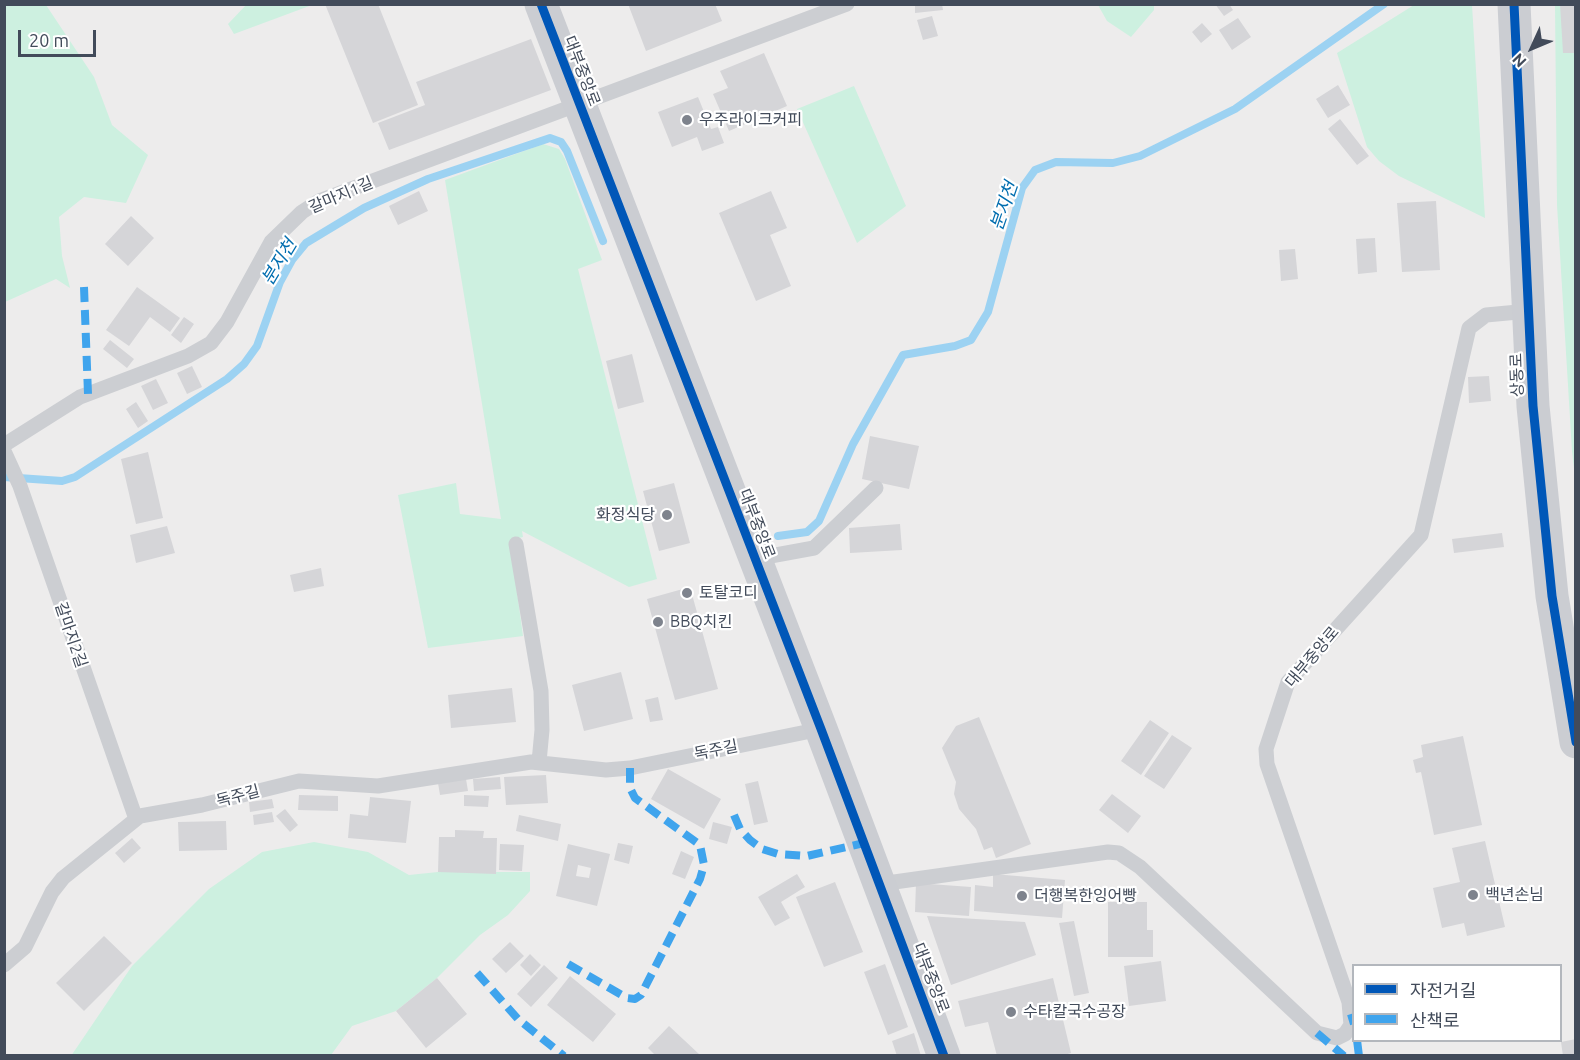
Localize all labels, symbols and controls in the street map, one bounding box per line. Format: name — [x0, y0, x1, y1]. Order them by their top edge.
scale bar — [21, 18, 99, 56]
north arrow — [1502, 18, 1562, 78]
text: 20 m — [29, 30, 69, 50]
street label: 대부중앙로 — [560, 33, 604, 109]
text: N — [1508, 50, 1530, 71]
place label: 우주라이크커피 — [699, 110, 802, 130]
marker: 우주라이크커피 — [680, 113, 694, 127]
street label: 갈마지1길 — [306, 173, 376, 217]
water label: 분지천 — [986, 179, 1022, 233]
water label: 분지천 — [257, 235, 301, 289]
street label: 상동로 — [1507, 353, 1527, 397]
street label: 대부중앙로 — [735, 486, 779, 562]
place label: 화정식당 — [596, 505, 655, 525]
marker: 화정식당 — [660, 508, 674, 522]
place label: 토탈코디 — [699, 583, 758, 603]
marker: 토탈코디 — [680, 586, 694, 600]
street label: 갈마지2길 — [51, 600, 91, 670]
place label: BBQ치킨 — [670, 612, 732, 632]
marker: BBQ치킨 — [651, 615, 665, 629]
street label: 대부중앙로 — [1281, 623, 1343, 691]
street label: 독주길 — [692, 736, 740, 764]
street label: 독주길 — [214, 781, 262, 811]
place label: 백년손님 — [1485, 885, 1544, 905]
place label: 더행복한잉어빵 — [1034, 886, 1137, 906]
marker: 백년손님 — [1466, 888, 1480, 902]
marker: 더행복한잉어빵 — [1015, 889, 1029, 903]
street label: 대부중앙로 — [909, 940, 953, 1016]
legend — [1352, 964, 1562, 1042]
text: 자전거길 — [1410, 980, 1476, 1000]
place label: 수타칼국수공장 — [1023, 1002, 1126, 1022]
marker: 수타칼국수공장 — [1004, 1005, 1018, 1019]
text: 산책로 — [1410, 1010, 1460, 1030]

